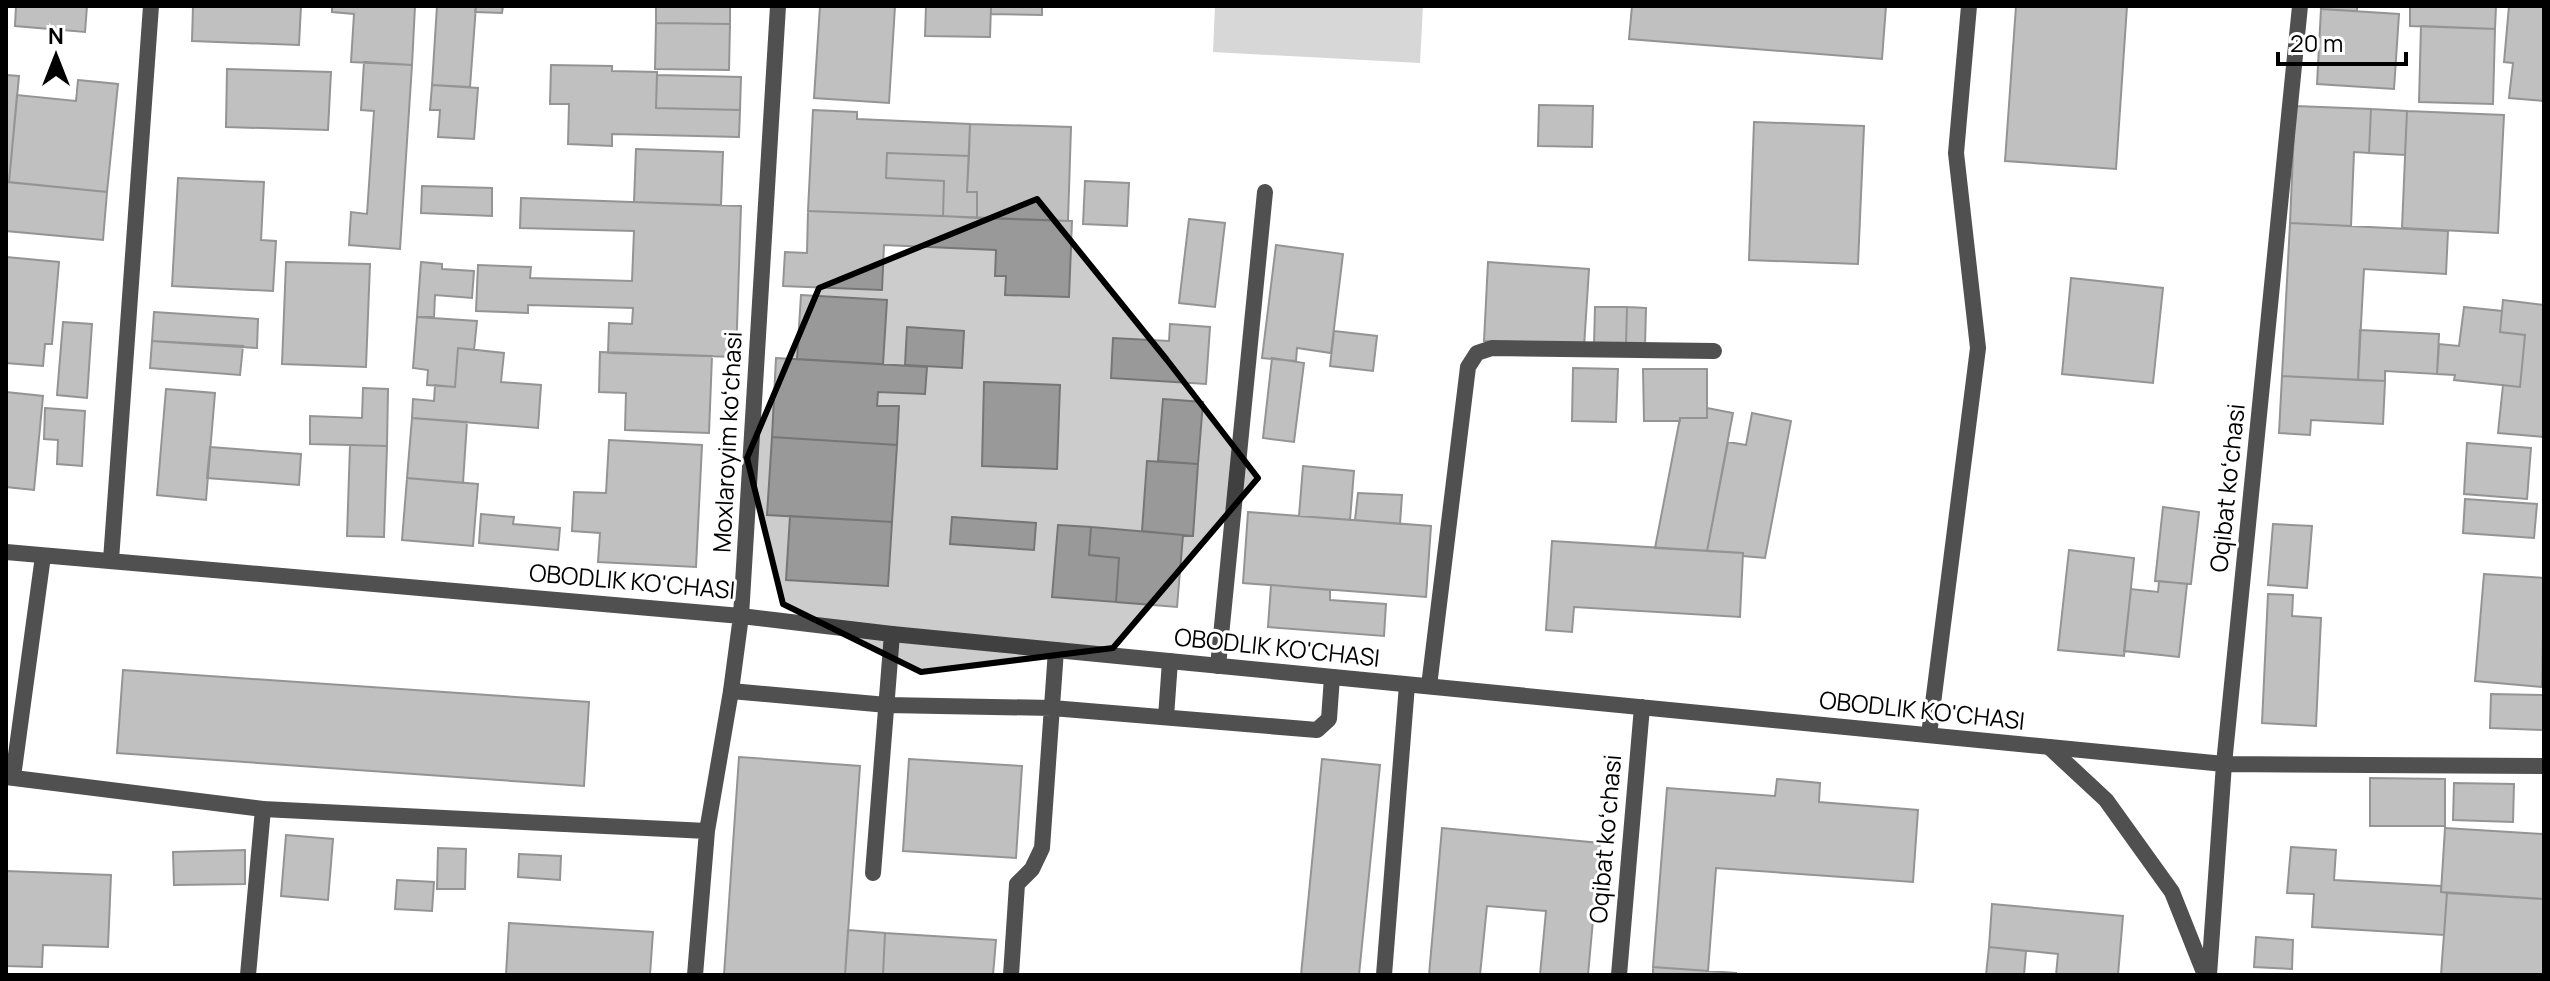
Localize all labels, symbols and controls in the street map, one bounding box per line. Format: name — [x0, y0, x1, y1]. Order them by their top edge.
north arrow — [16, 16, 96, 96]
scale bar — [2278, 16, 2406, 66]
text: N — [48, 21, 64, 51]
text: 20 m — [2290, 26, 2343, 59]
street label: Moxlaroyim koʻchasi — [704, 330, 749, 553]
street label: Oqibat koʻchasi — [2201, 402, 2252, 574]
street label: OBODLIK KO'CHASI — [528, 555, 736, 606]
street label: OBODLIK KO'CHASI — [1173, 619, 1382, 674]
street label: OBODLIK KO'CHASI — [1818, 682, 2027, 737]
street label: Oqibat koʻchasi — [1581, 753, 1628, 925]

